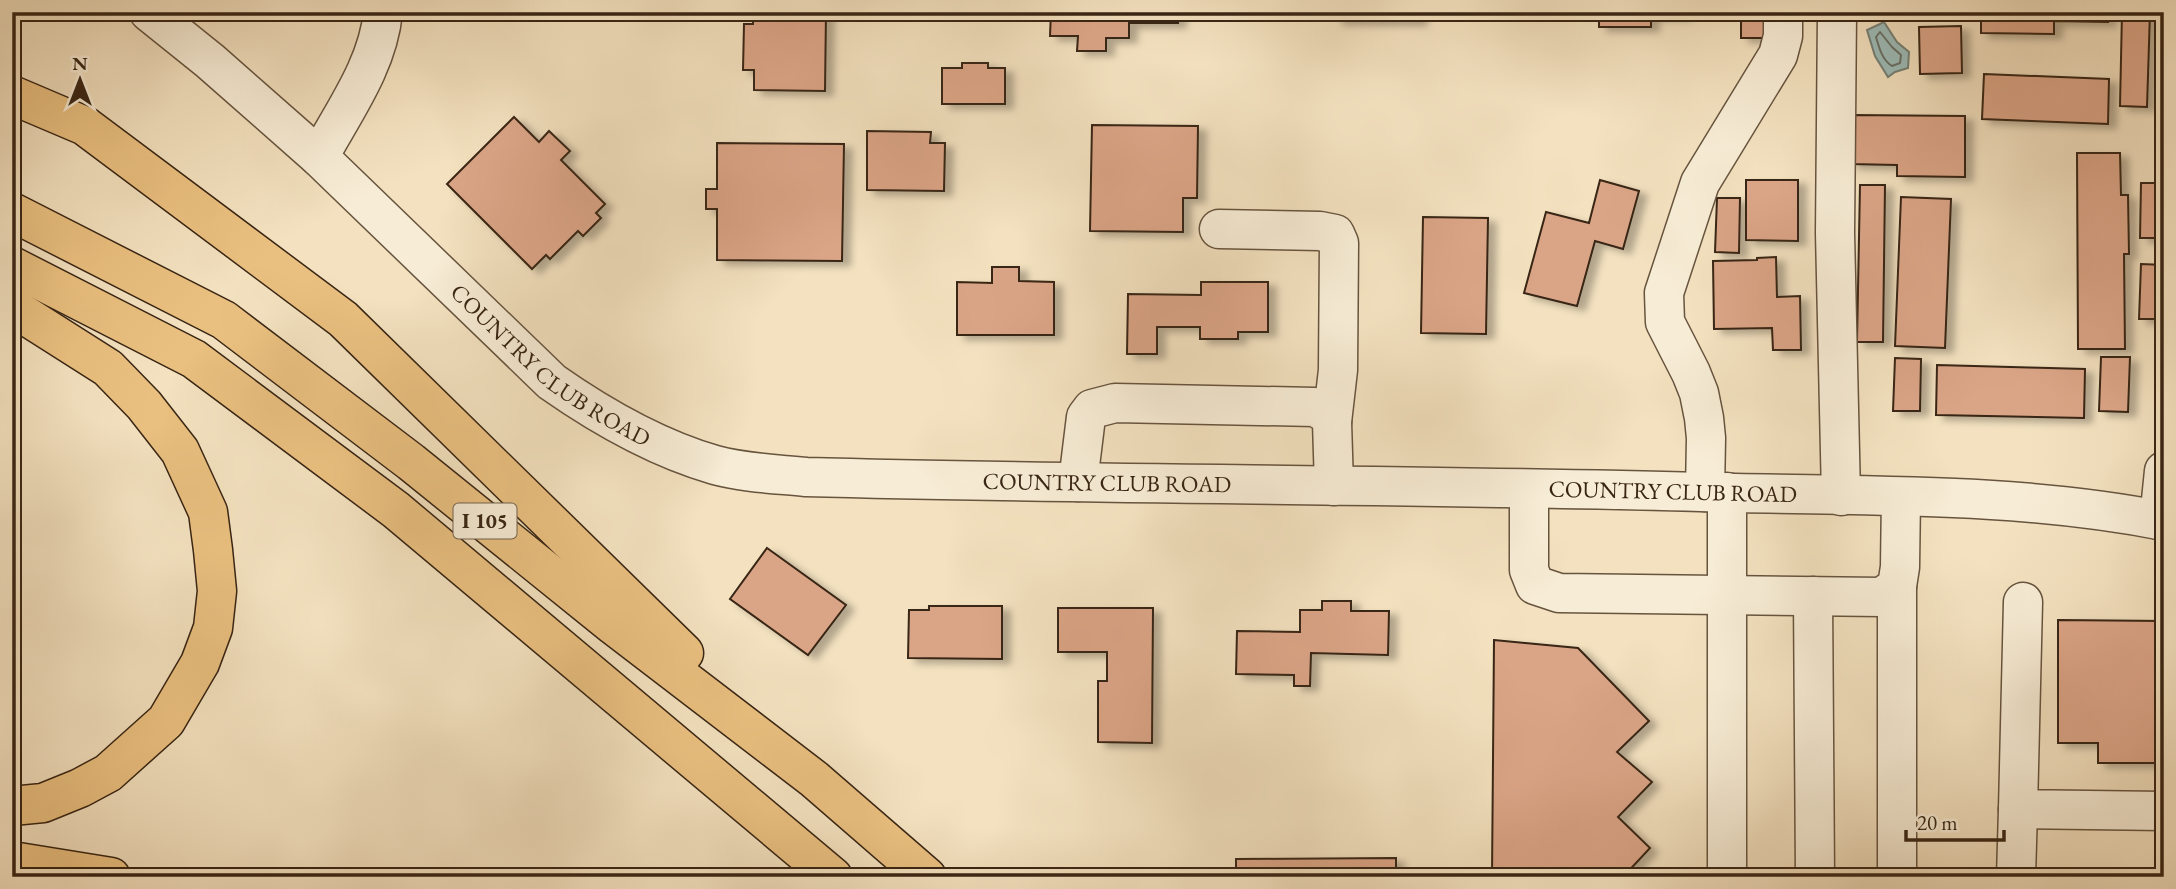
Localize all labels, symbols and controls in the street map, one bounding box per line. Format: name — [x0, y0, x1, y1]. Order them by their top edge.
north arrow — [46, 46, 116, 116]
text: N — [72, 51, 88, 76]
street label: COUNTRY CLUB ROAD — [444, 277, 655, 453]
street label: COUNTRY CLUB ROAD — [982, 466, 1231, 499]
street label: COUNTRY CLUB ROAD — [1548, 474, 1797, 509]
road number: I 105 — [454, 504, 516, 538]
scale bar — [1906, 798, 2004, 842]
text: 20 m — [1917, 809, 1958, 836]

